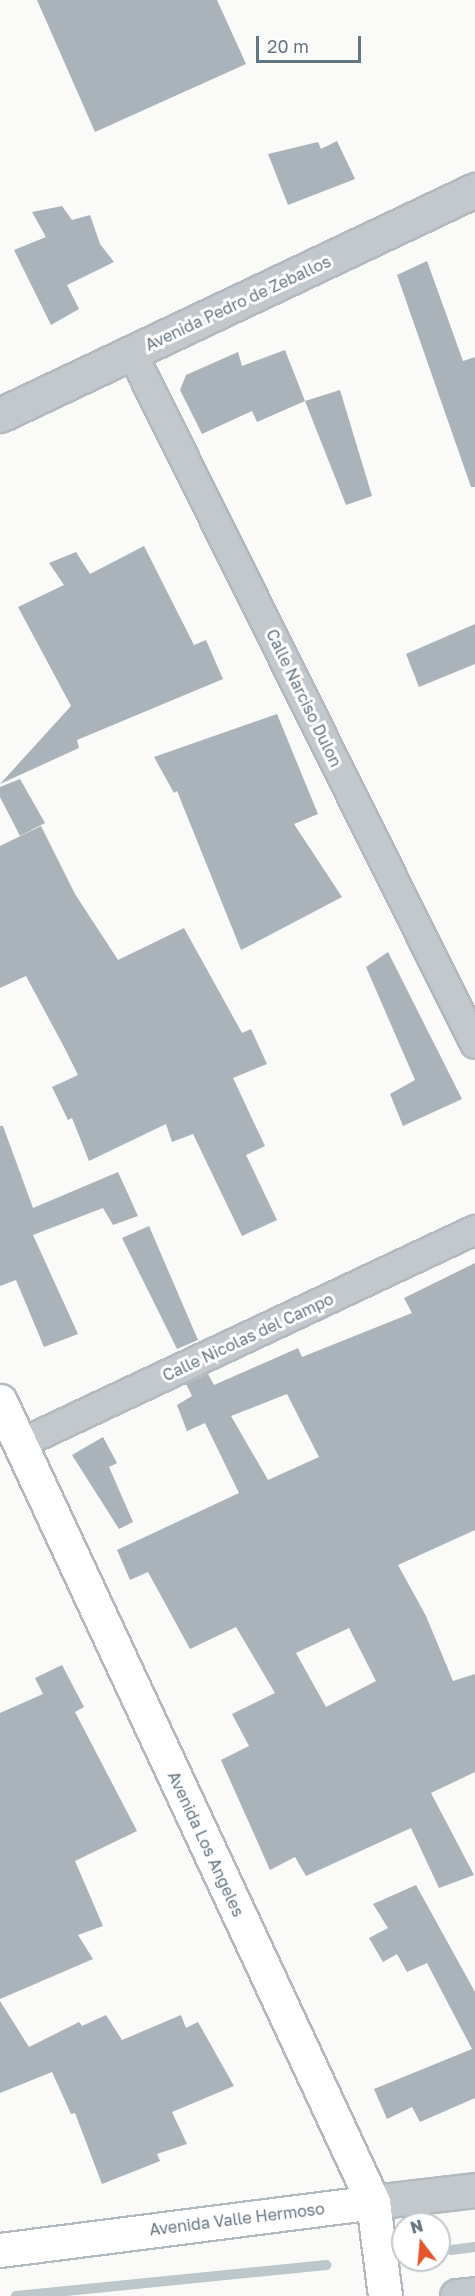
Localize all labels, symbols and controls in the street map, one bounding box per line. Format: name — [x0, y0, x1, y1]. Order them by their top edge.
scale bar — [259, 24, 364, 62]
text: 20 m — [267, 35, 309, 57]
street label: Avenida Pedro de Zeballos — [142, 252, 334, 354]
street label: Calle Narciso Dulon — [262, 626, 346, 770]
street label: Calle Nicolas del Campo — [159, 1289, 337, 1385]
street label: Avenida Los Angeles — [164, 1768, 248, 1920]
street label: Avenida Valle Hermoso — [148, 2199, 326, 2239]
north arrow — [391, 2212, 451, 2272]
text: N — [408, 2215, 425, 2238]

